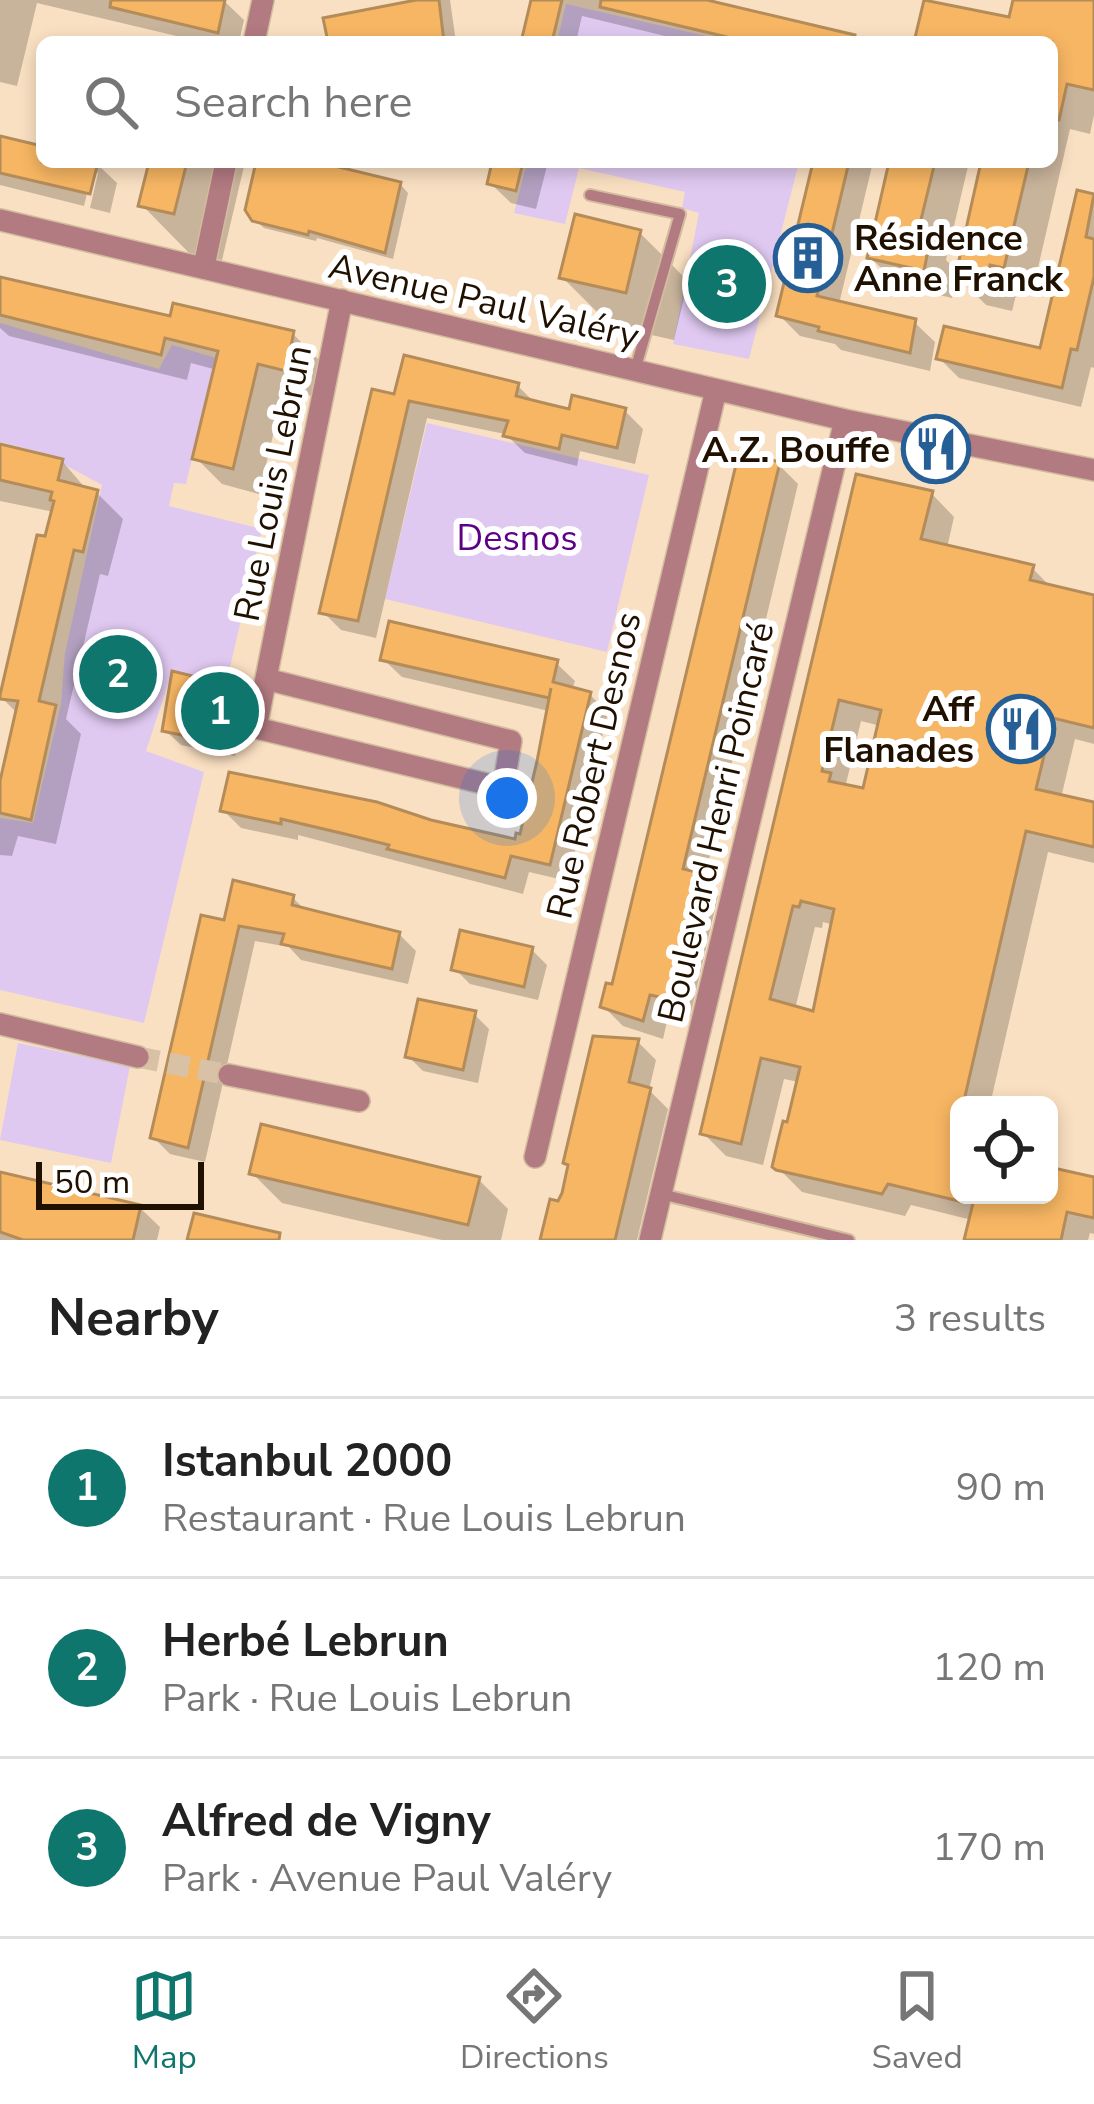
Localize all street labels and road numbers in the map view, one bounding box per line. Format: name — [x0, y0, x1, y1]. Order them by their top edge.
street label: Avenue Paul Valéry — [324, 242, 644, 361]
street label: Rue Louis Lebrun — [223, 341, 324, 626]
street label: Rue Robert Desnos — [535, 607, 654, 923]
street label: Boulevard Henri Poincaré — [646, 617, 786, 1028]

